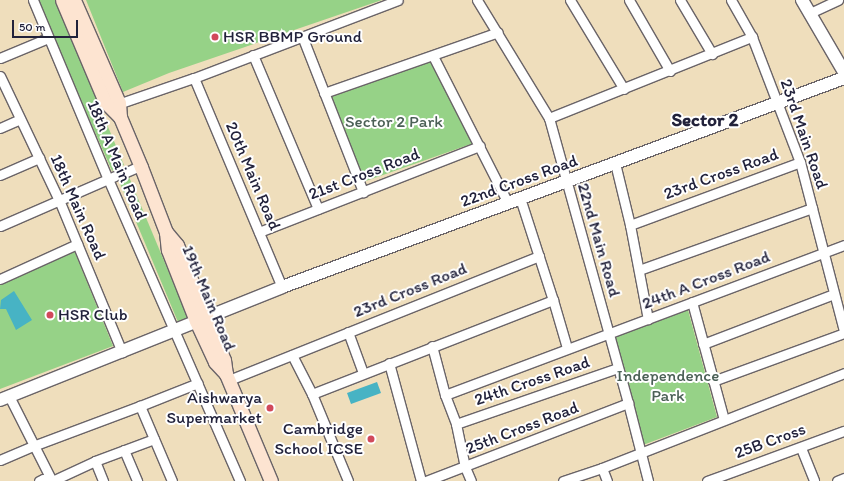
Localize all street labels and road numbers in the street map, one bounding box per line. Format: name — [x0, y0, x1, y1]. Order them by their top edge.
street label: 23rd Main Road — [776, 77, 832, 191]
street label: 18th A Main Road — [83, 97, 151, 223]
street label: 20th Main Road — [221, 119, 285, 233]
street label: 21st Cross Road — [306, 144, 422, 204]
street label: 23rd Cross Road — [661, 144, 781, 204]
street label: 18th Main Road — [46, 151, 110, 263]
street label: 22nd Cross Road — [458, 151, 580, 211]
street label: 22nd Main Road — [573, 181, 625, 299]
street label: 19th Main Road — [178, 242, 240, 354]
street label: 24th A Cross Road — [639, 246, 773, 314]
street label: 23rd Cross Road — [351, 258, 469, 322]
street label: 24th Cross Road — [472, 352, 592, 410]
street label: 25th Cross Road — [463, 397, 581, 459]
street label: 25B Cross — [732, 419, 808, 463]

